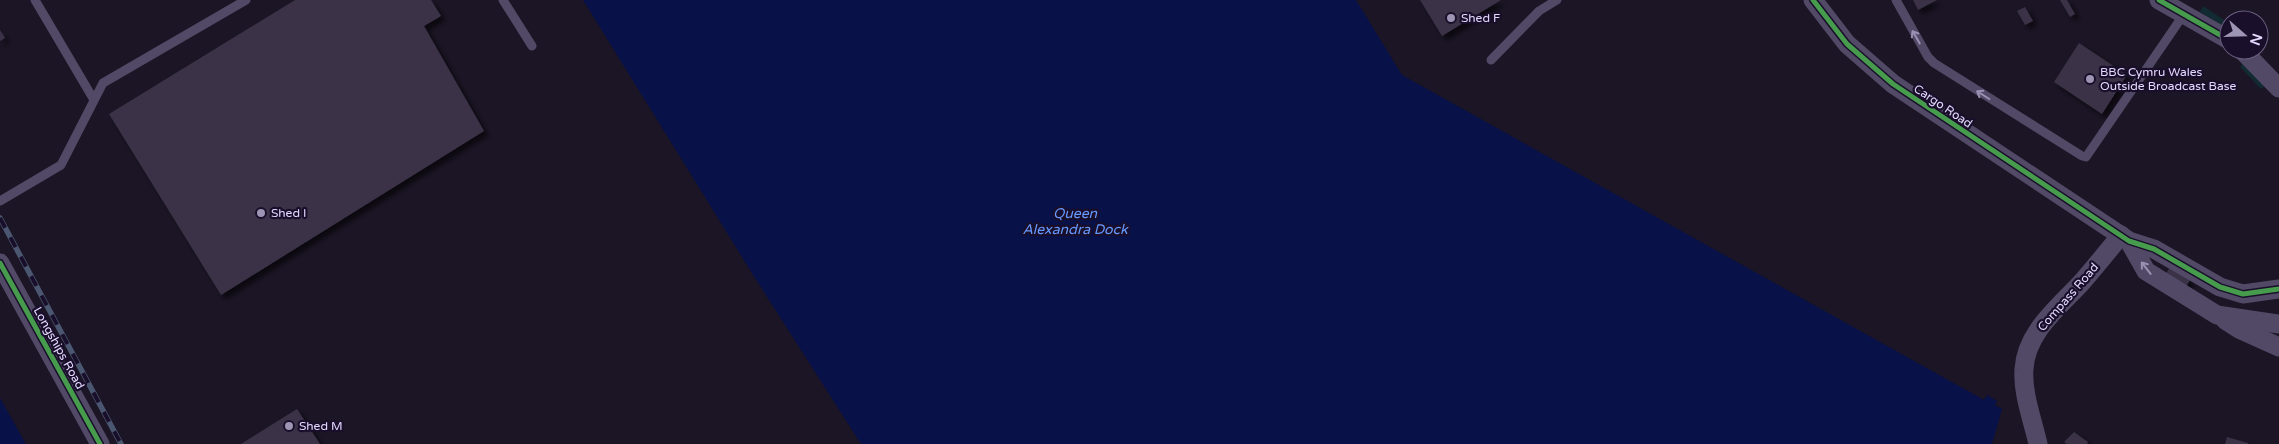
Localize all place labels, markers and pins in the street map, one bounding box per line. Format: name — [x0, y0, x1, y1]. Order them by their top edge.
place label: Shed F — [1461, 11, 1500, 25]
marker: Shed F — [1445, 12, 1457, 24]
place label: BBC Cymru Wales Outside Broadcast Base — [2100, 65, 2236, 93]
marker: BBC Cymru Wales Outside Broadcast Base — [2084, 73, 2096, 85]
place label: Shed I — [271, 206, 307, 220]
marker: Shed I — [255, 207, 267, 219]
place label: Shed M — [299, 419, 343, 433]
marker: Shed M — [283, 420, 295, 432]

